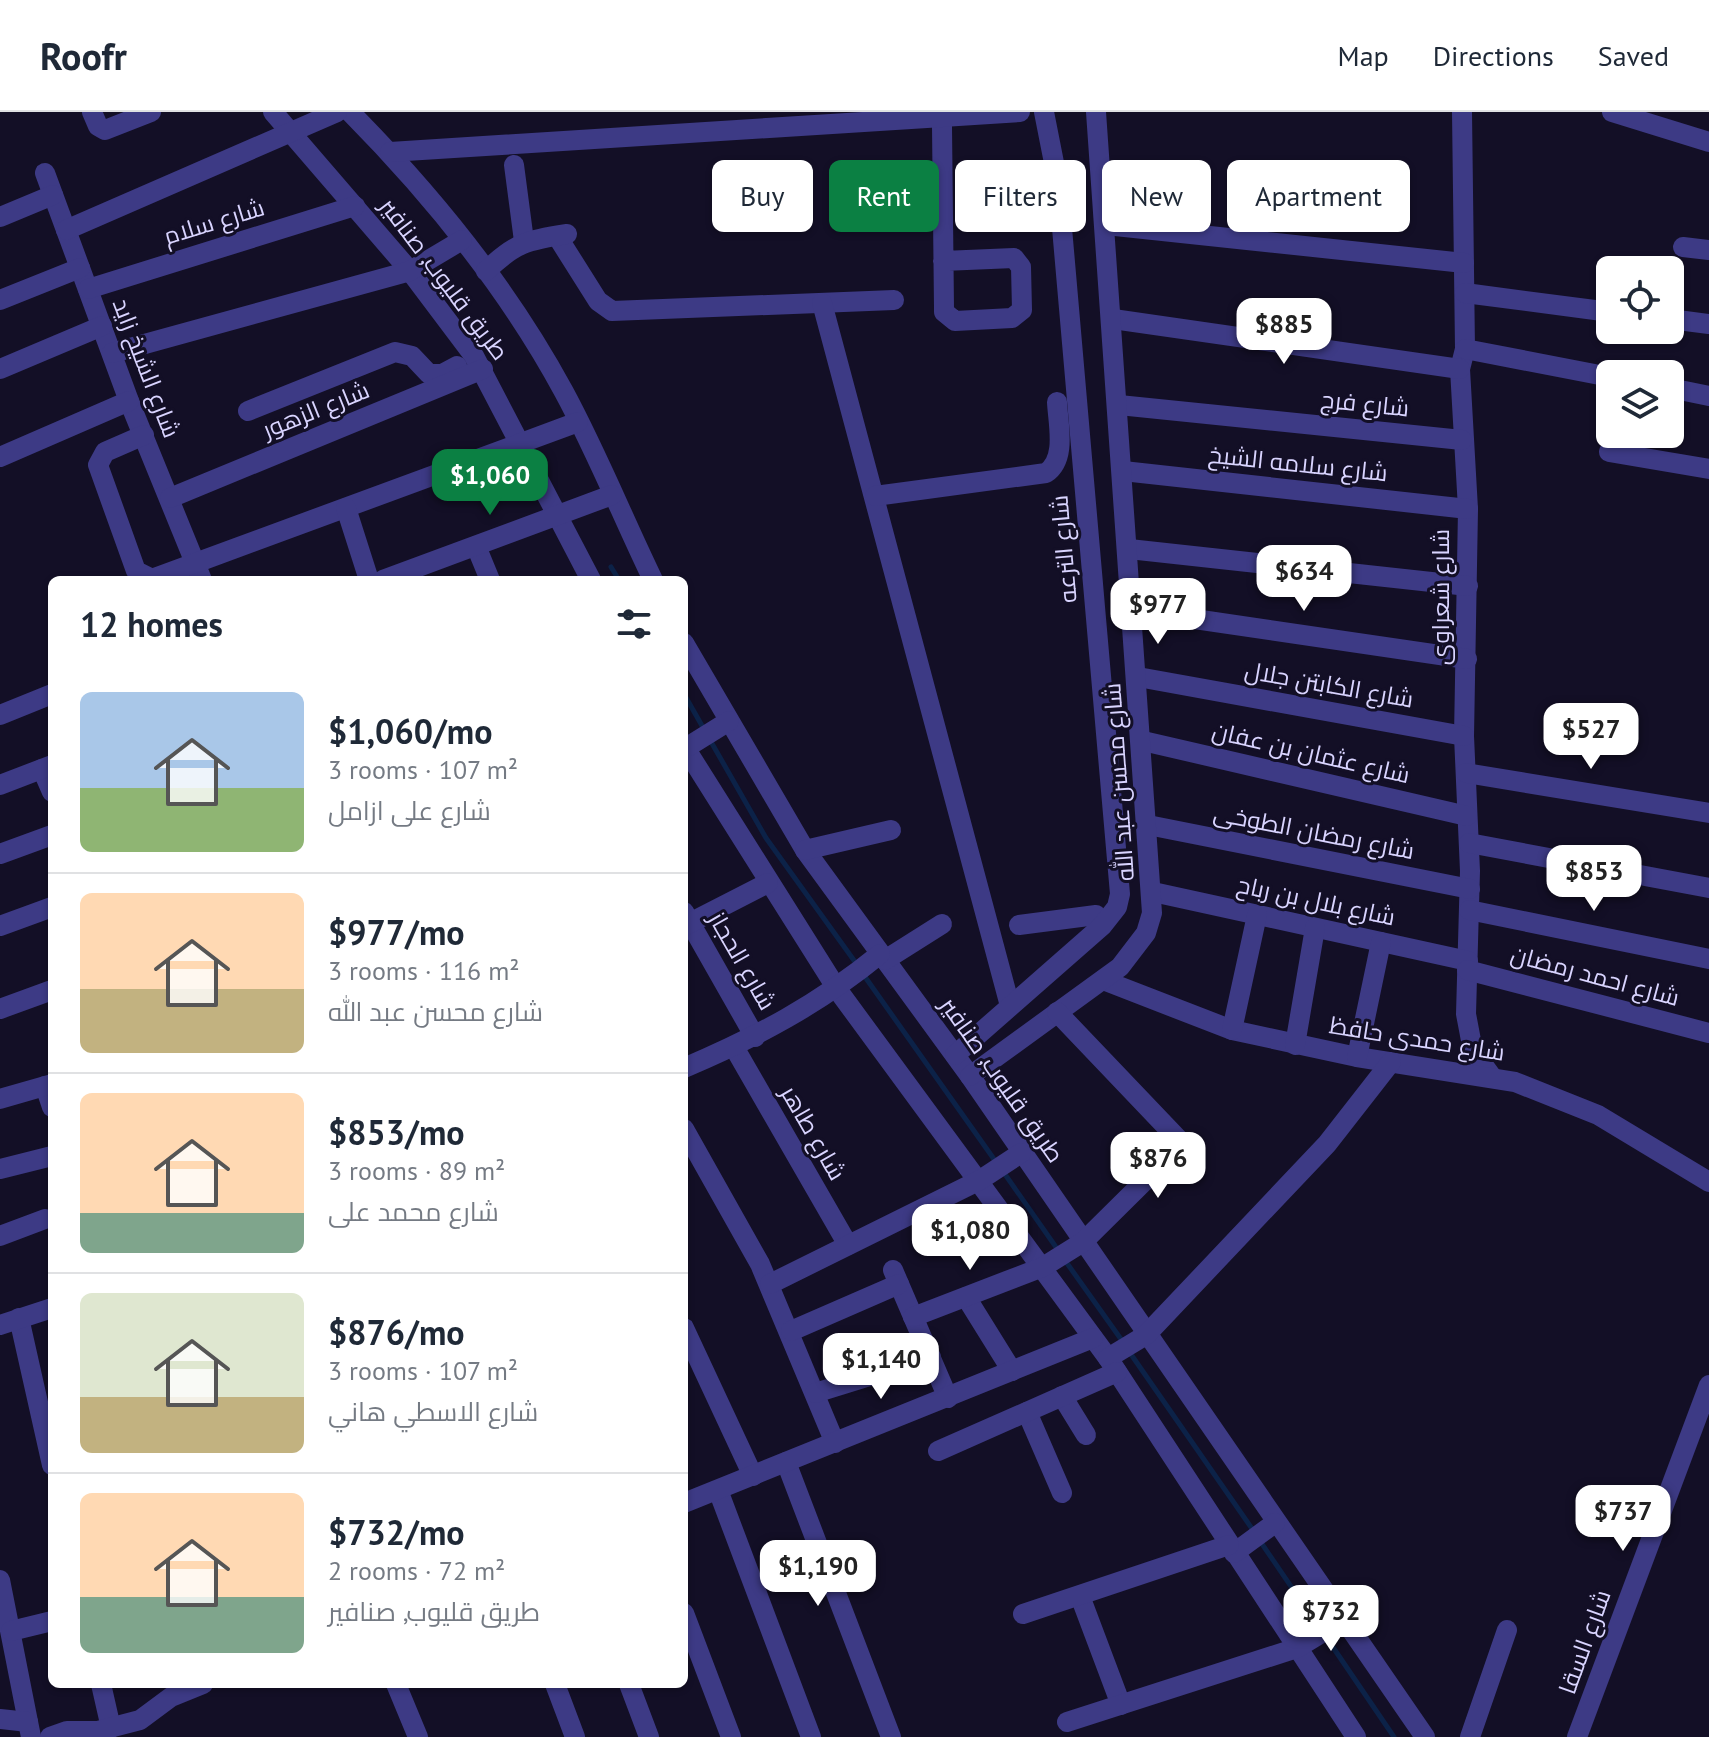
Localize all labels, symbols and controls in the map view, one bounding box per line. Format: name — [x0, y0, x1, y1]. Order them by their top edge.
text: Roofr — [40, 31, 127, 80]
text: Map — [1338, 37, 1389, 74]
text: Directions — [1433, 37, 1554, 74]
text: Saved — [1598, 37, 1669, 74]
chip: Buy — [712, 160, 813, 232]
chip: Rent — [829, 160, 939, 232]
chip: Filters — [955, 160, 1086, 232]
chip: New — [1102, 160, 1211, 232]
chip: Apartment — [1227, 160, 1410, 232]
street label: طريق قليوب, صنافير — [372, 190, 516, 366]
street label: شارع سلام — [160, 192, 268, 252]
map controls — [1596, 256, 1684, 448]
button: locate — [1596, 256, 1684, 344]
street label: شارع الشيخ زايد — [105, 294, 187, 442]
pin: $885 — [1237, 298, 1331, 366]
text: $885 — [1255, 307, 1313, 340]
button: layers — [1596, 360, 1684, 448]
street label: شارع الزهور — [256, 374, 374, 447]
street label: شارع فرج — [1319, 383, 1411, 425]
street label: شارع سلامه الشيخ — [1207, 439, 1389, 489]
pin: $1,060 — [425, 449, 555, 517]
text: $1,060 — [450, 458, 530, 491]
street label: شارع الترعه — [1043, 494, 1085, 604]
street label: شارع شعراوى — [1425, 529, 1457, 665]
pin: $634 — [1257, 545, 1351, 613]
text: $634 — [1275, 554, 1333, 587]
pin: $977 — [1111, 578, 1205, 646]
text: $977 — [1129, 587, 1187, 620]
text: 12 homes — [80, 602, 223, 646]
icon: filters — [612, 602, 656, 646]
street label: شارع الكابتن جلال — [1242, 654, 1416, 716]
street label: شارع محسن عبد الله — [1096, 682, 1142, 882]
pin: $527 — [1544, 703, 1638, 771]
text: $1,060/mo — [328, 709, 492, 753]
text: $527 — [1562, 712, 1620, 745]
street label: شارع عثمان بن عفان — [1209, 715, 1413, 791]
icon: home — [144, 724, 240, 820]
text: 3 rooms · 107 m² — [328, 753, 518, 786]
text: شارع على ازامل — [328, 794, 491, 827]
street label: شارع رمضان الطوخى — [1211, 797, 1417, 867]
pin: $853 — [1547, 845, 1641, 913]
text: $853 — [1565, 854, 1623, 887]
street label: شارع بلال بن رباح — [1234, 869, 1398, 933]
street label: شارع الحجاز — [700, 904, 783, 1016]
text: $977/mo — [328, 910, 465, 954]
icon: home — [144, 925, 240, 1021]
street label: شارع احمد رمضان — [1507, 938, 1683, 1014]
text: 3 rooms · 116 m² — [328, 954, 520, 987]
street label: طريق قليوب, صنافير — [932, 989, 1071, 1169]
text: شارع محسن عبد الله — [328, 995, 543, 1028]
street label: شارع حمدى حافظ — [1327, 1009, 1507, 1069]
street label: شارع طاهر — [772, 1078, 853, 1186]
text: $853/mo — [328, 1110, 465, 1154]
icon: home — [144, 1125, 240, 1221]
pin: $876 — [1111, 1132, 1205, 1200]
text: $876 — [1129, 1141, 1187, 1174]
text: 3 rooms · 89 m² — [328, 1154, 505, 1187]
text: شارع محمد على — [328, 1195, 499, 1228]
pin: $1,080 — [905, 1204, 1035, 1272]
text: $1,080 — [930, 1213, 1010, 1246]
text: $876/mo — [328, 1310, 465, 1354]
icon: home — [144, 1325, 240, 1421]
pin: $1,140 — [816, 1333, 946, 1401]
text: $1,140 — [841, 1342, 921, 1375]
text: 3 rooms · 107 m² — [328, 1354, 518, 1387]
text: شارع الاسطي هاني — [328, 1395, 538, 1428]
pin: $737 — [1576, 1485, 1670, 1553]
text: $737 — [1594, 1494, 1652, 1527]
text: $732/mo — [328, 1510, 465, 1554]
icon: home — [144, 1525, 240, 1621]
pin: $1,190 — [753, 1540, 883, 1608]
text: $1,190 — [778, 1549, 858, 1582]
text: 2 rooms · 72 m² — [328, 1554, 505, 1587]
pin: $732 — [1284, 1585, 1378, 1653]
street label: شارع السقا — [1551, 1585, 1619, 1699]
text: $732 — [1302, 1594, 1360, 1627]
text: طريق قليوب, صنافير — [328, 1595, 540, 1628]

